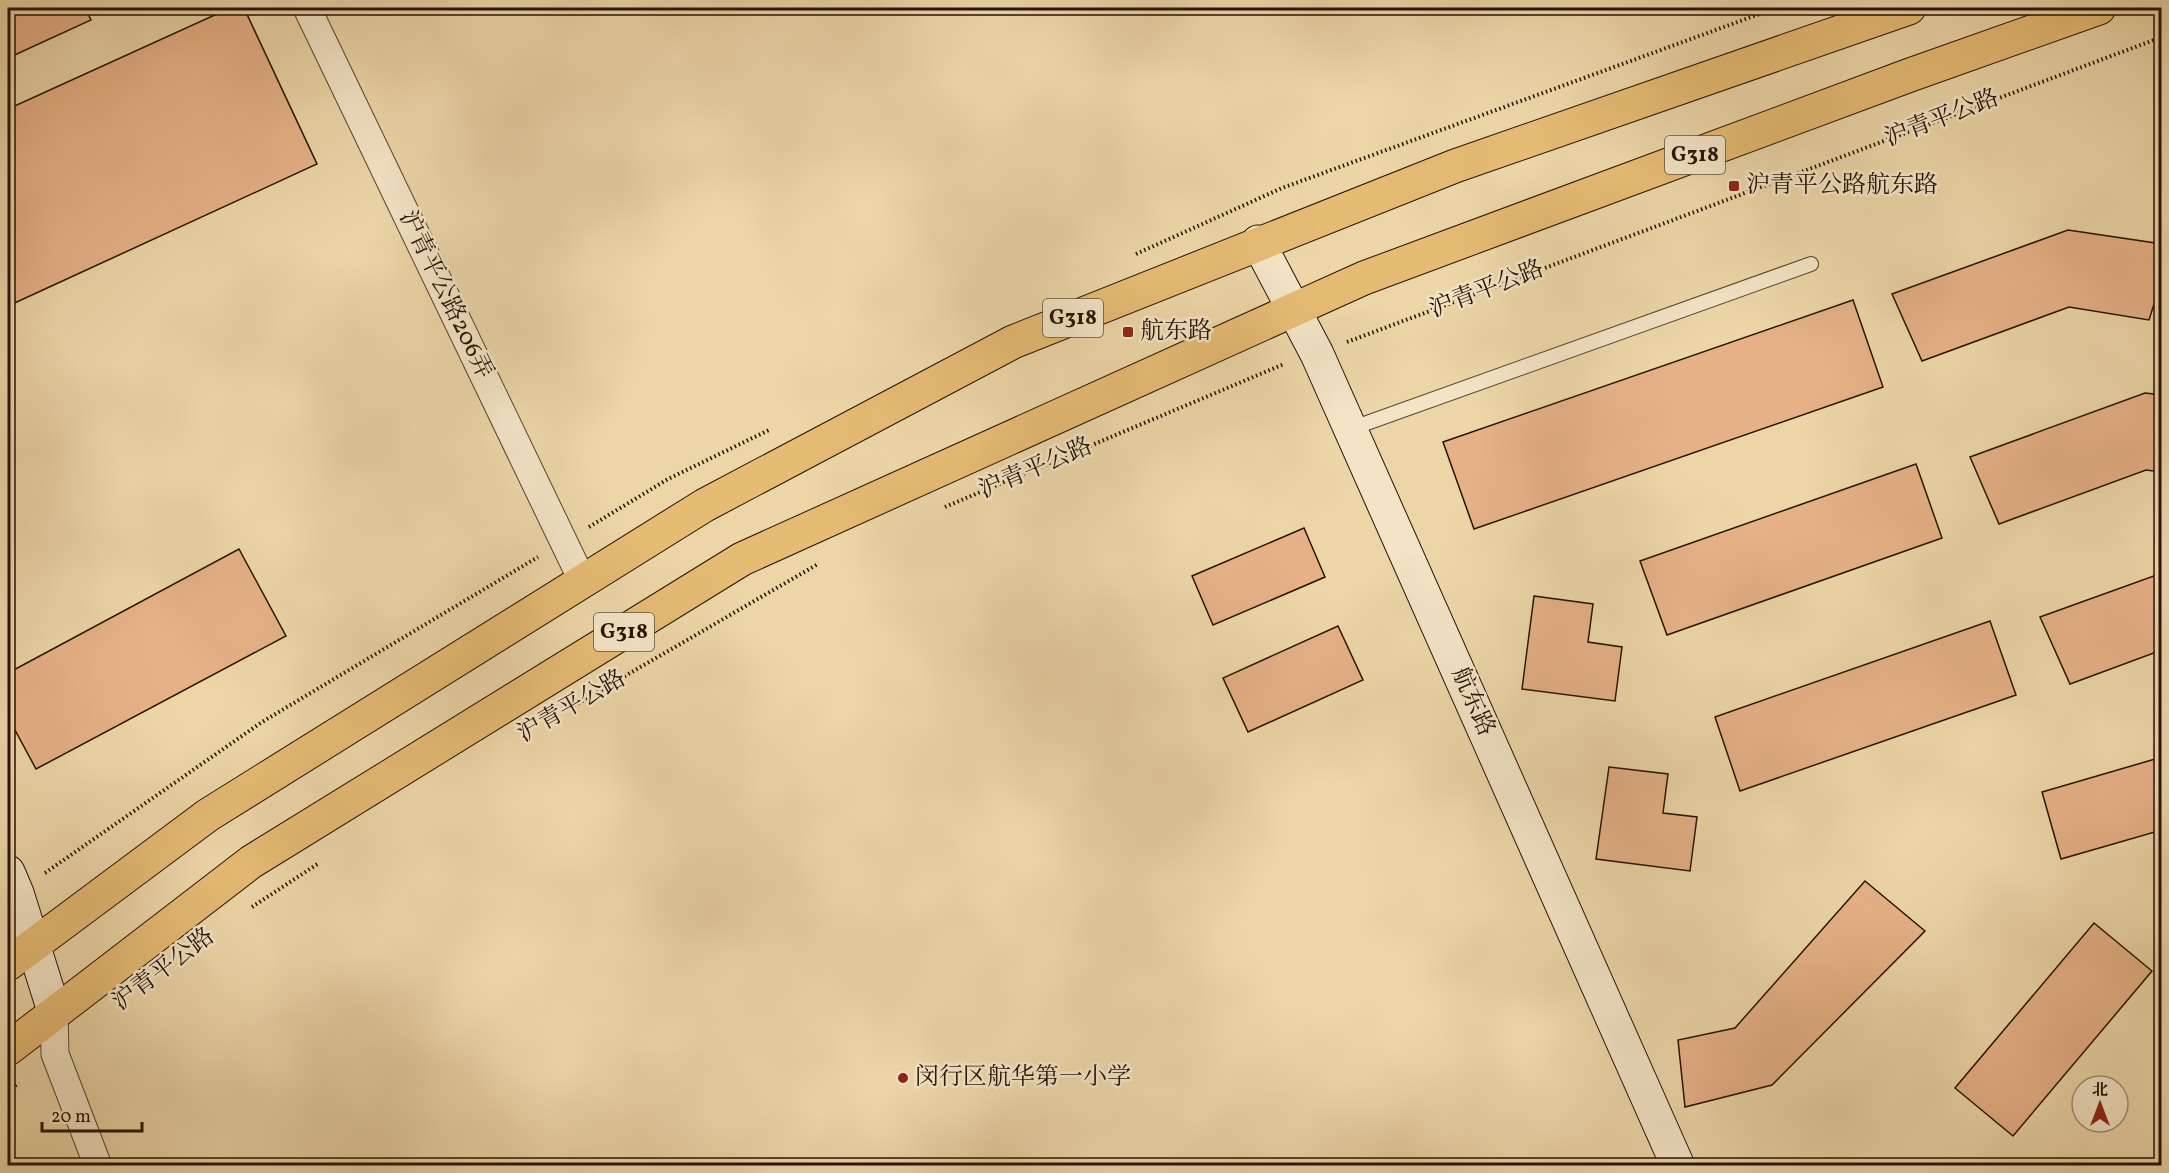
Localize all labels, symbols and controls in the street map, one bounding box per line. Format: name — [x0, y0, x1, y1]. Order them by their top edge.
street label: 沪青平公路 — [1880, 82, 2004, 156]
road number: G318 — [1665, 136, 1725, 174]
place label: 沪青平公路航东路 — [1746, 169, 1938, 203]
marker: 沪青平公路航东路 — [1727, 179, 1741, 193]
street label: 沪青平公路206弄 — [389, 205, 501, 385]
street label: 沪青平公路 — [1425, 253, 1549, 327]
road number: G318 — [1043, 299, 1103, 337]
place label: 航东路 — [1140, 315, 1212, 349]
marker: 航东路 — [1121, 325, 1135, 339]
street label: 沪青平公路 — [974, 430, 1098, 508]
road number: G318 — [594, 613, 654, 651]
street label: 沪青平公路 — [512, 662, 632, 752]
street label: 航东路 — [1442, 662, 1502, 742]
street label: 沪青平公路 — [106, 920, 222, 1020]
place label: 闵行区航华第一小学 — [915, 1061, 1131, 1095]
marker: 闵行区航华第一小学 — [896, 1071, 910, 1085]
north arrow — [2070, 1074, 2130, 1134]
text: 北 — [2092, 1080, 2108, 1102]
scale bar — [42, 1095, 142, 1133]
text: 20 m — [51, 1105, 91, 1130]

